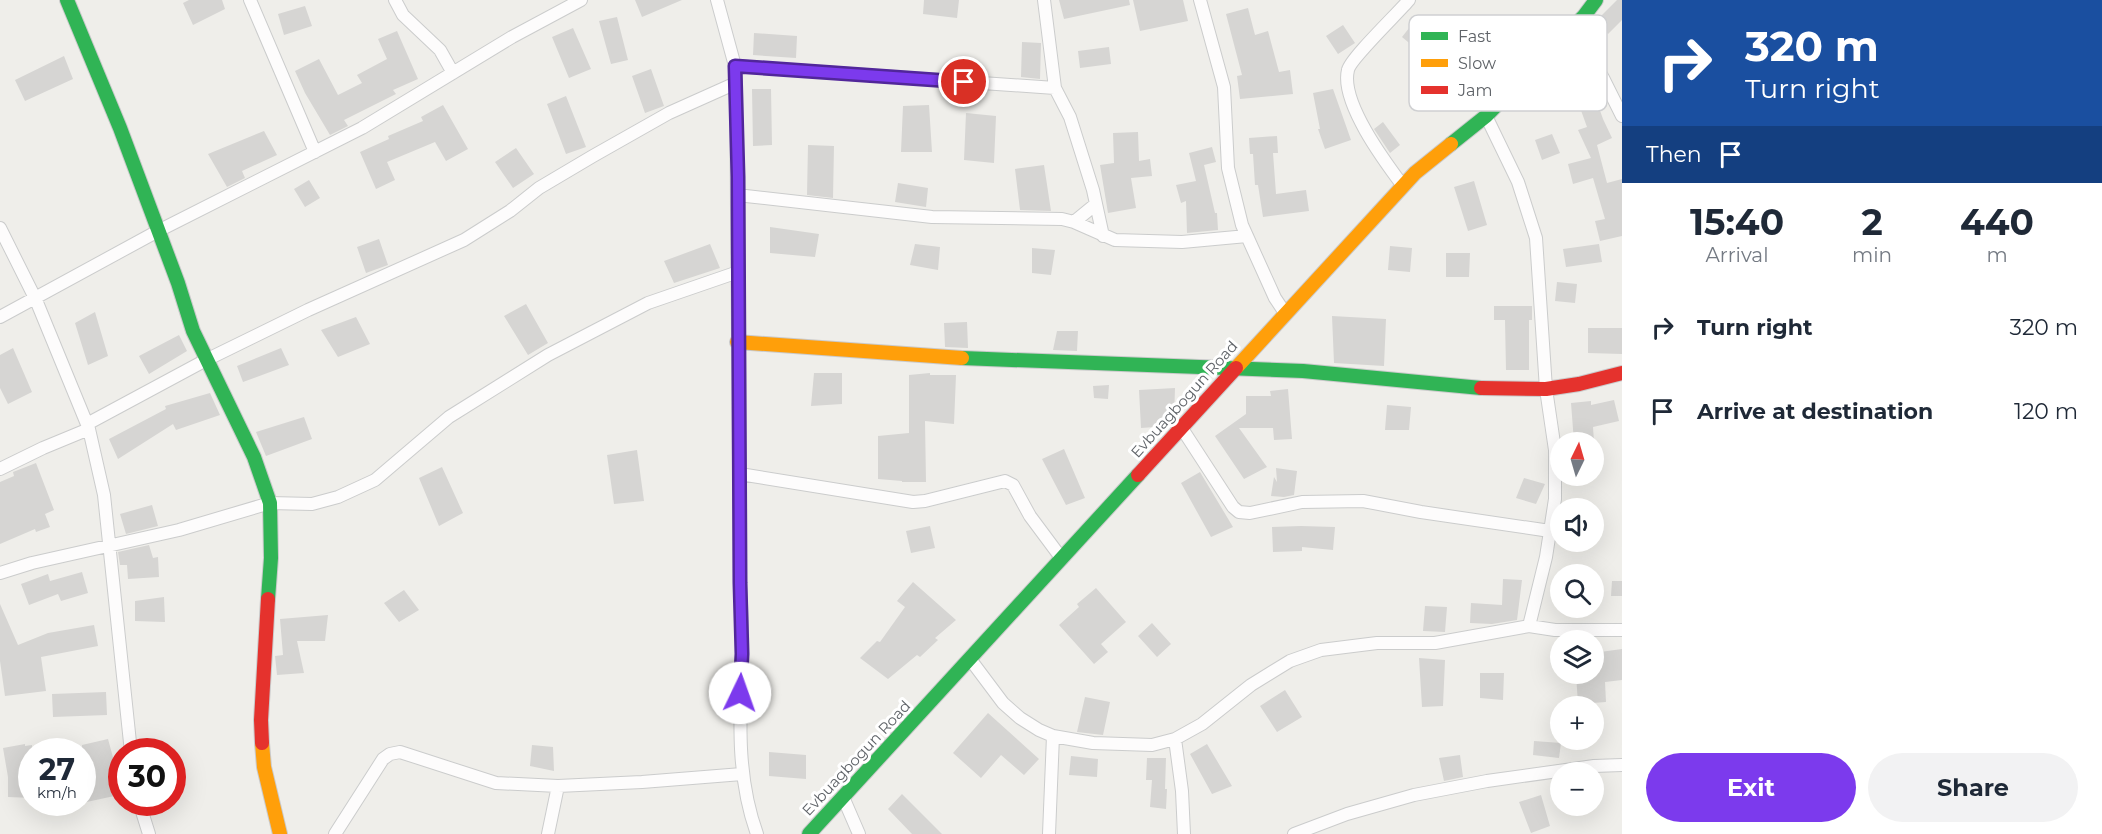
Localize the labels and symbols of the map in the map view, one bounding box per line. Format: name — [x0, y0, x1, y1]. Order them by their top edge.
legend — [1409, 15, 1607, 111]
text: Fast — [1458, 27, 1492, 46]
text: Slow — [1458, 54, 1496, 73]
pin — [938, 56, 989, 107]
text: Jam — [1457, 81, 1492, 100]
street label: Evbuagbogun Road — [1127, 337, 1241, 461]
north arrow — [1550, 432, 1604, 486]
position arrow — [708, 661, 772, 725]
street label: Evbuagbogun Road — [798, 696, 914, 820]
speed limit sign: 30 — [108, 738, 186, 816]

